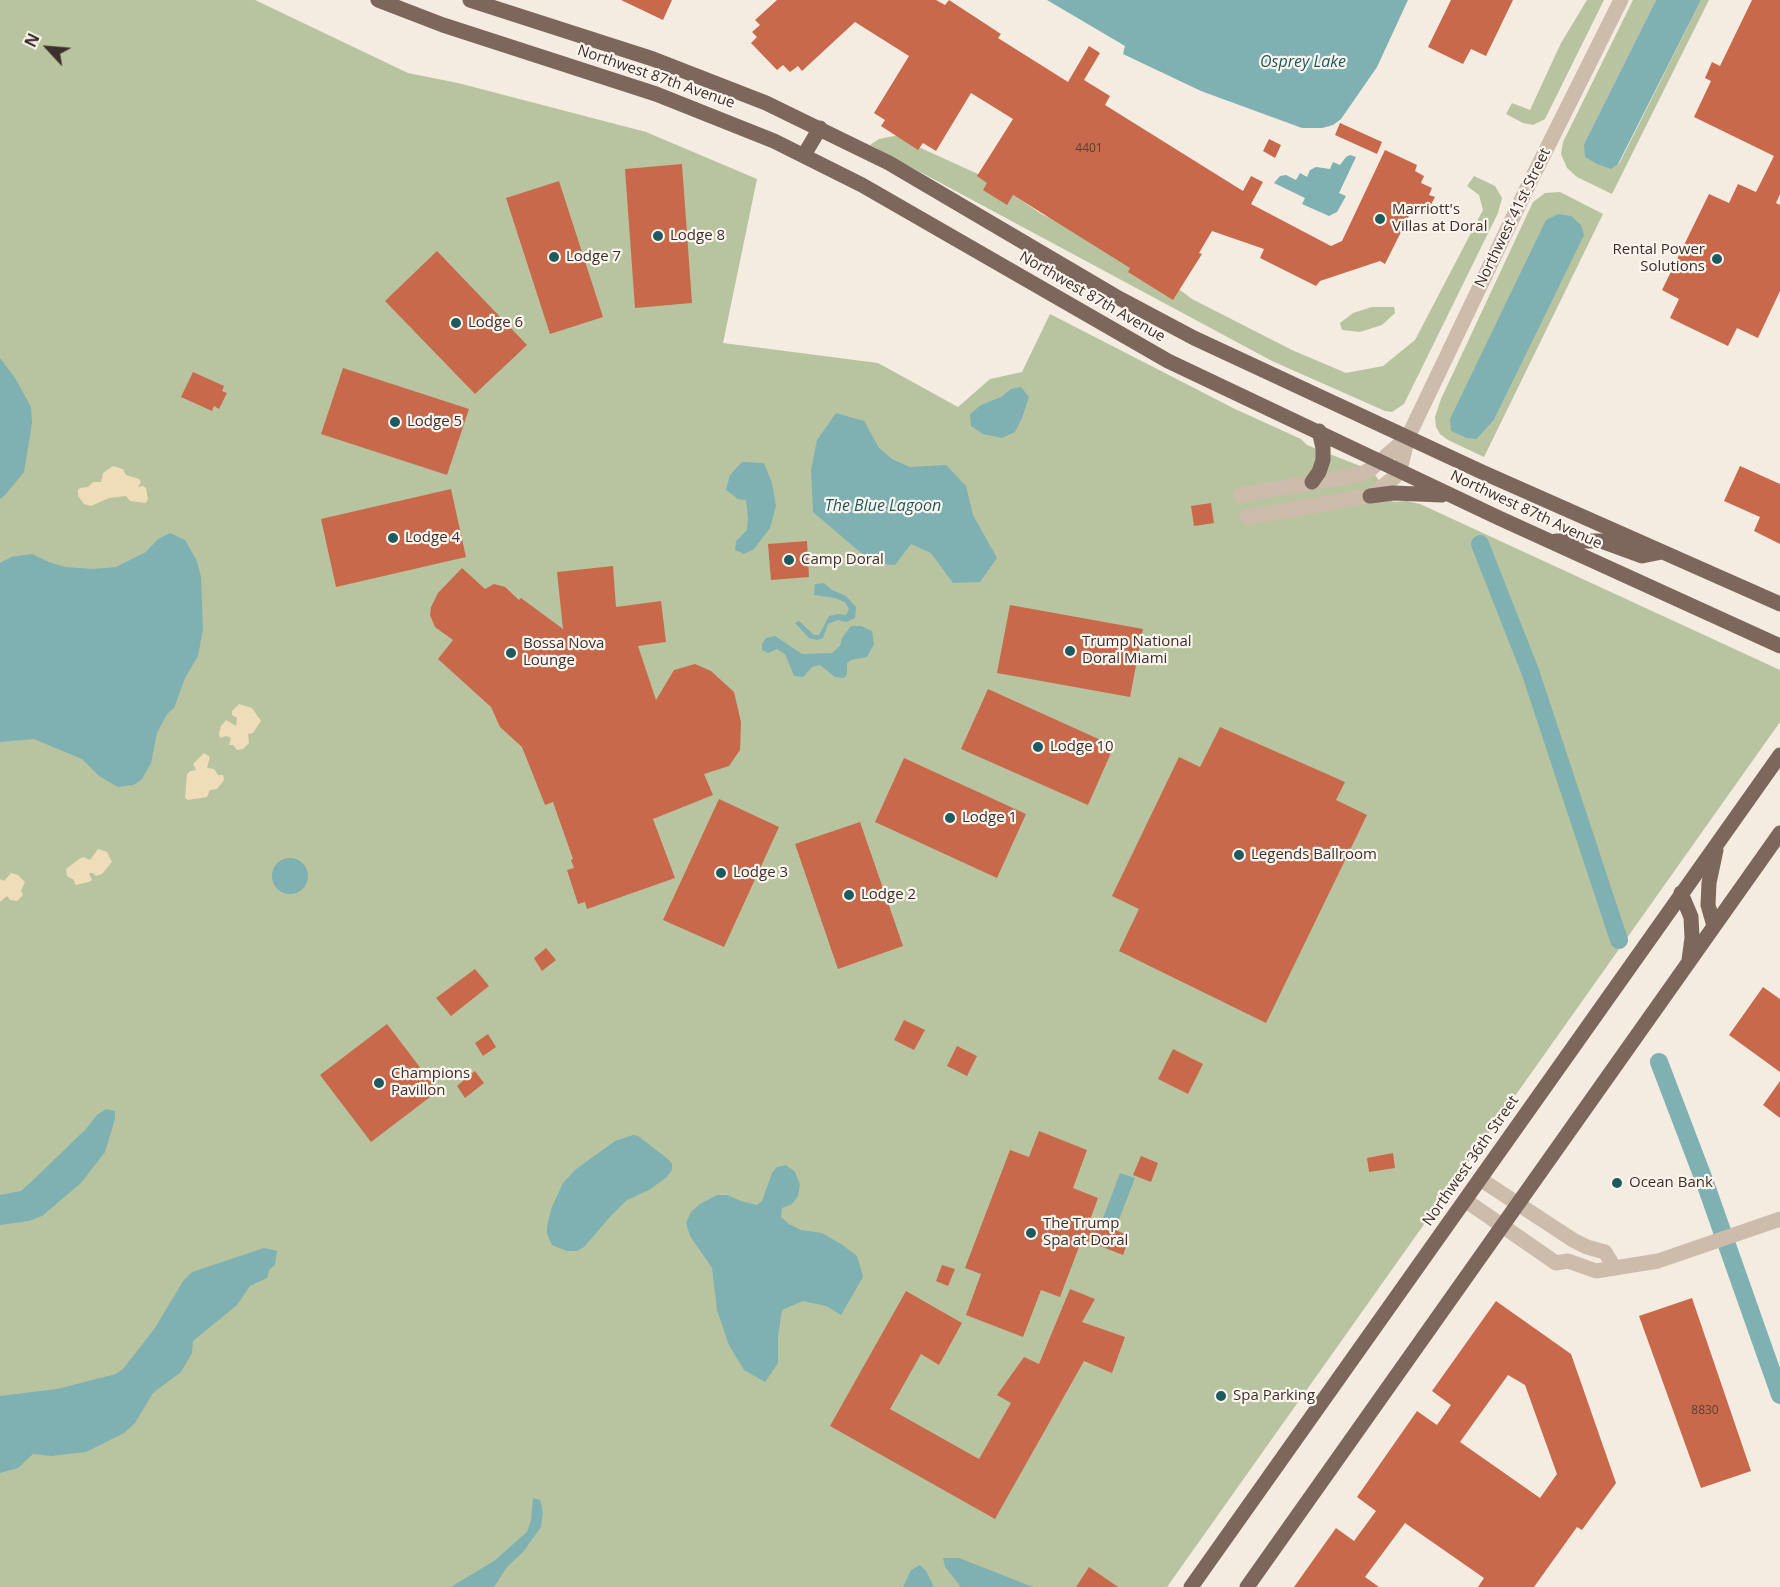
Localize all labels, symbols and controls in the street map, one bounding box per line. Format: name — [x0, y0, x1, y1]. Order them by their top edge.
north arrow — [18, 18, 78, 78]
text: N — [19, 29, 45, 51]
street label: Northwest 87th Avenue — [575, 42, 737, 112]
water label: Osprey Lake — [1260, 52, 1346, 72]
house number: 4401 — [1075, 142, 1103, 156]
street label: Northwest 41st Street — [1471, 145, 1555, 291]
place label: Marriott's Villas at Doral — [1392, 201, 1487, 236]
marker: Marriott's Villas at Doral — [1373, 212, 1387, 226]
place label: Lodge 8 — [670, 227, 725, 245]
marker: Lodge 8 — [651, 229, 665, 243]
place label: Rental Power Solutions — [1613, 241, 1705, 276]
place label: Lodge 7 — [566, 248, 621, 266]
street label: Northwest 87th Avenue — [1016, 248, 1168, 346]
marker: Lodge 7 — [547, 250, 561, 264]
marker: Rental Power Solutions — [1710, 252, 1724, 266]
place label: Lodge 6 — [468, 314, 523, 332]
marker: Lodge 6 — [449, 316, 463, 330]
place label: Lodge 5 — [407, 413, 462, 431]
marker: Lodge 5 — [388, 415, 402, 429]
street label: Northwest 87th Avenue — [1447, 467, 1605, 553]
water label: The Blue Lagoon — [825, 496, 941, 516]
place label: Lodge 4 — [405, 529, 460, 547]
marker: Lodge 4 — [386, 531, 400, 545]
place label: Camp Doral — [801, 551, 884, 569]
marker: Camp Doral — [782, 553, 796, 567]
place label: Trump National Doral Miami — [1082, 633, 1192, 668]
place label: Bossa Nova Lounge — [523, 635, 604, 670]
marker: Trump National Doral Miami — [1063, 644, 1077, 658]
marker: Bossa Nova Lounge — [504, 646, 518, 660]
place label: Lodge 10 — [1050, 738, 1114, 756]
marker: Lodge 10 — [1031, 740, 1045, 754]
place label: Lodge 1 — [962, 809, 1017, 827]
marker: Lodge 1 — [943, 811, 957, 825]
place label: Legends Ballroom — [1251, 846, 1377, 864]
marker: Legends Ballroom — [1232, 848, 1246, 862]
place label: Lodge 3 — [733, 864, 788, 882]
marker: Lodge 3 — [714, 866, 728, 880]
place label: Lodge 2 — [861, 886, 916, 904]
marker: Lodge 2 — [842, 888, 856, 902]
place label: Champions Pavillon — [391, 1065, 470, 1100]
marker: Champions Pavillon — [372, 1076, 386, 1090]
street label: Northwest 36th Street — [1419, 1092, 1523, 1230]
place label: Ocean Bank — [1629, 1174, 1713, 1192]
marker: Ocean Bank — [1610, 1176, 1624, 1190]
place label: The Trump Spa at Doral — [1043, 1215, 1128, 1250]
marker: The Trump Spa at Doral — [1024, 1226, 1038, 1240]
place label: Spa Parking — [1233, 1387, 1315, 1405]
marker: Spa Parking — [1214, 1389, 1228, 1403]
house number: 8830 — [1691, 1404, 1719, 1418]

